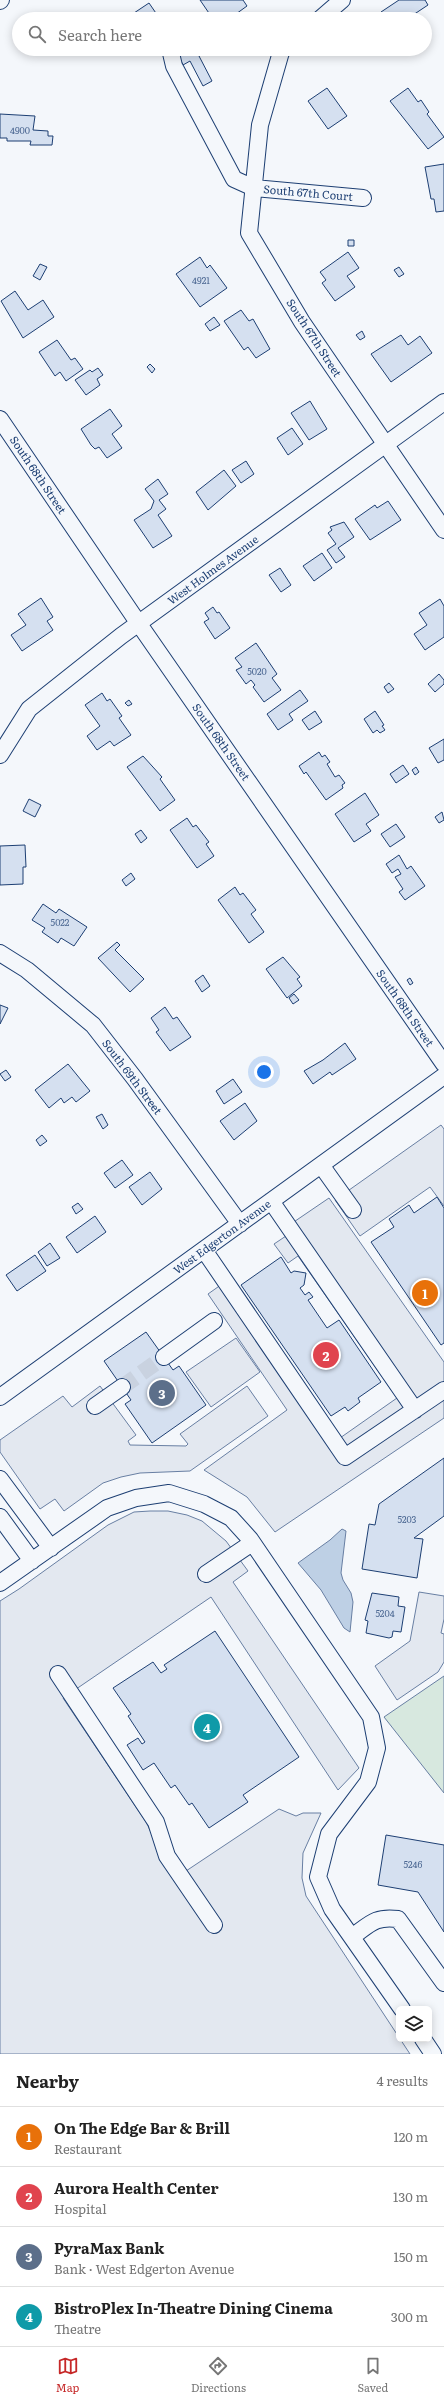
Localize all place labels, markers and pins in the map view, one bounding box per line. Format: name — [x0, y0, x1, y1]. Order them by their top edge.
pin: 1 — [412, 1278, 438, 1308]
pin: 2 — [313, 1340, 339, 1370]
pin: 3 — [149, 1378, 175, 1408]
pin: 4 — [194, 1712, 220, 1742]

